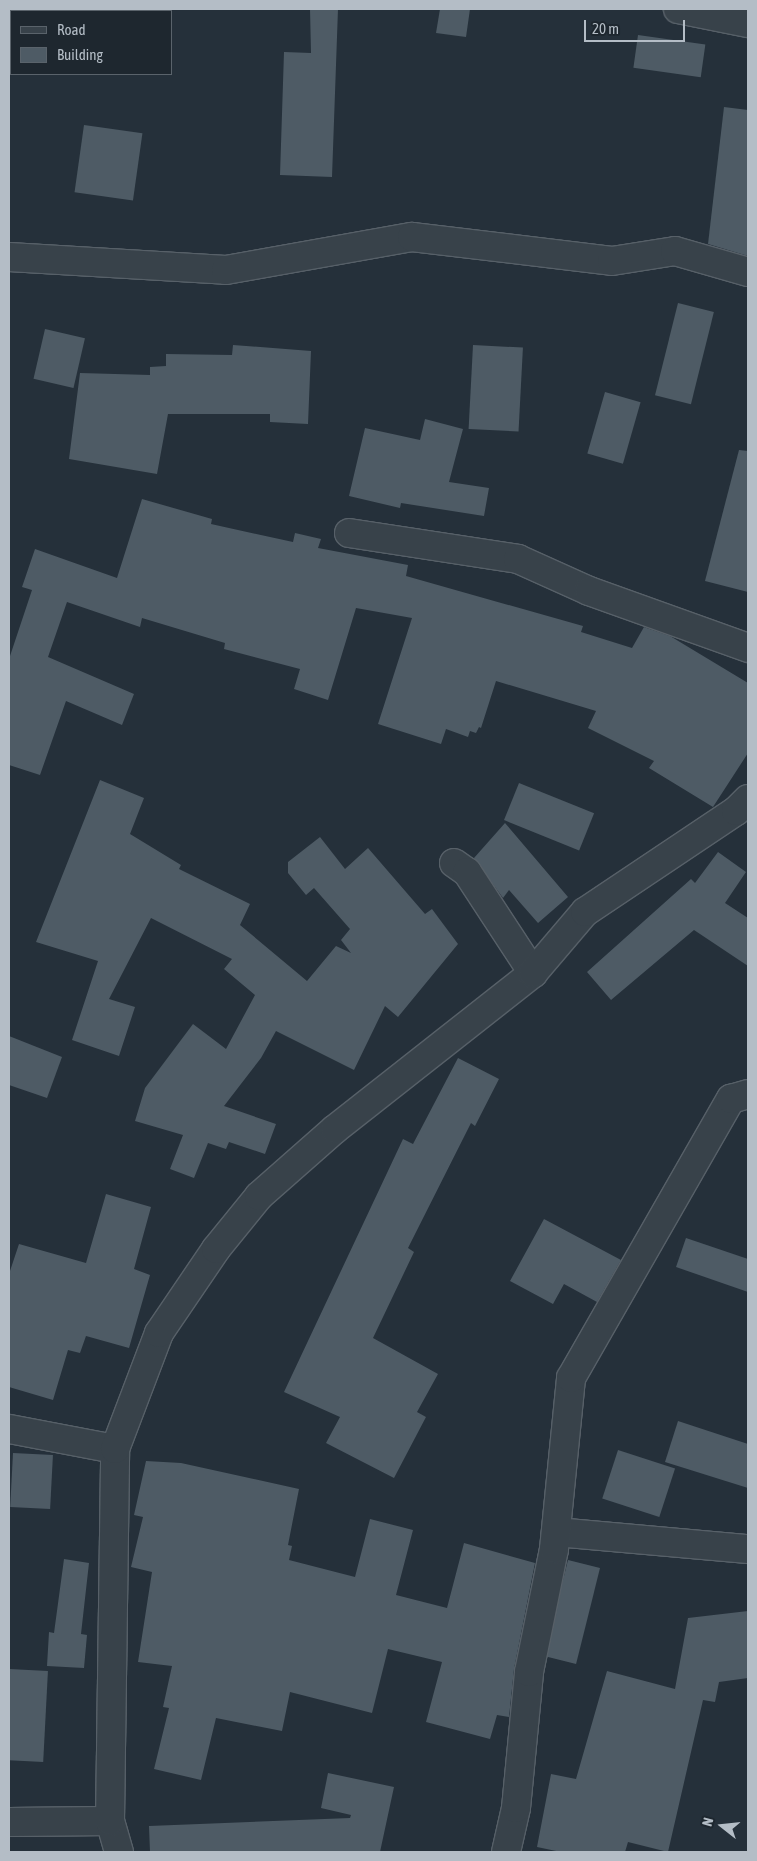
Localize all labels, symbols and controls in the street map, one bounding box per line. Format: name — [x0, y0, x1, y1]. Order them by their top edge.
legend — [10, 10, 172, 75]
scale bar — [587, 10, 688, 42]
text: 20 m — [592, 20, 619, 37]
text: Road — [57, 21, 86, 38]
text: Building — [57, 46, 103, 63]
north arrow — [697, 1801, 747, 1851]
text: N — [699, 1816, 716, 1828]

